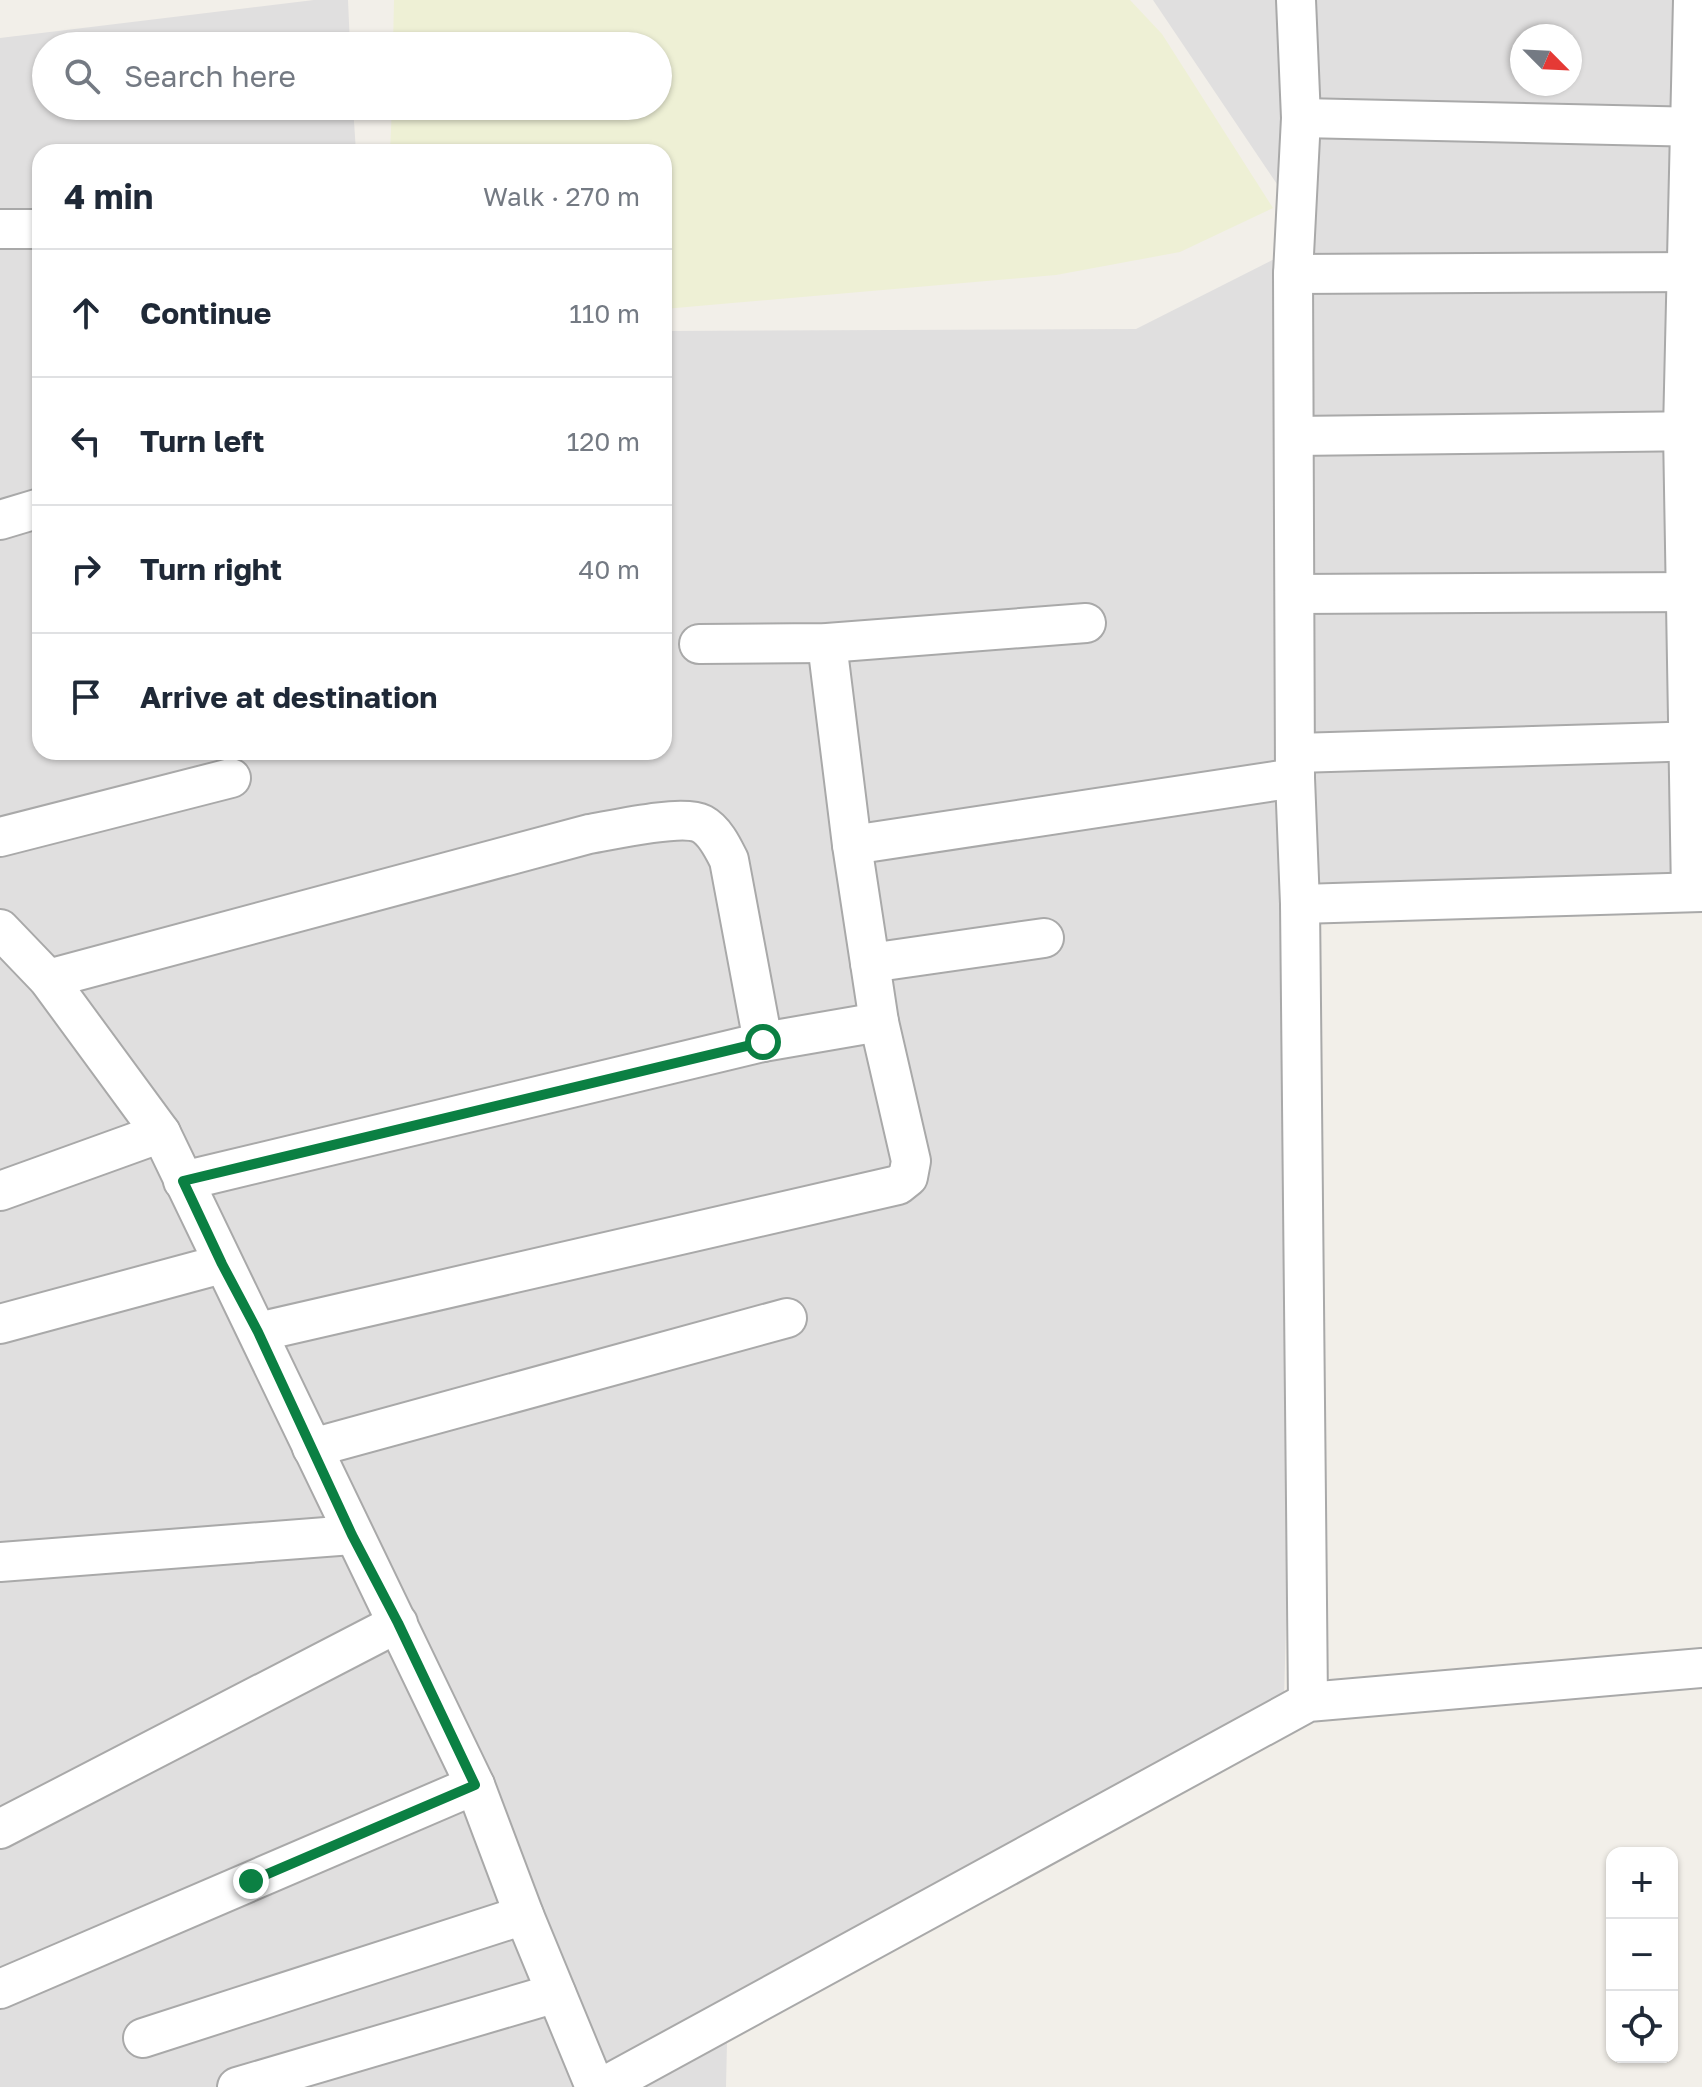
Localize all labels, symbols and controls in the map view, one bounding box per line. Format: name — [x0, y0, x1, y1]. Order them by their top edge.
north arrow — [1510, 24, 1582, 96]
search box — [32, 32, 672, 120]
icon: search — [60, 54, 104, 98]
text: Search here — [124, 58, 296, 94]
text: 4 min — [64, 176, 153, 216]
text: Walk · 270 m — [483, 181, 640, 212]
icon: ahead — [64, 291, 108, 335]
text: Continue — [140, 295, 271, 331]
text: 110 m — [569, 298, 640, 329]
icon: left — [64, 419, 108, 463]
text: Turn left — [140, 423, 265, 459]
text: 120 m — [567, 426, 640, 457]
icon: right — [64, 547, 108, 591]
text: Turn right — [140, 551, 282, 587]
text: 40 m — [579, 554, 640, 585]
icon: arrive — [64, 675, 108, 719]
text: Arrive at destination — [140, 679, 437, 715]
route start — [745, 1024, 781, 1060]
map controls — [1606, 1847, 1678, 2063]
button: + — [1606, 1847, 1678, 1919]
route end — [233, 1863, 269, 1899]
button: − — [1606, 1919, 1678, 1991]
button: locate — [1606, 1991, 1678, 2063]

